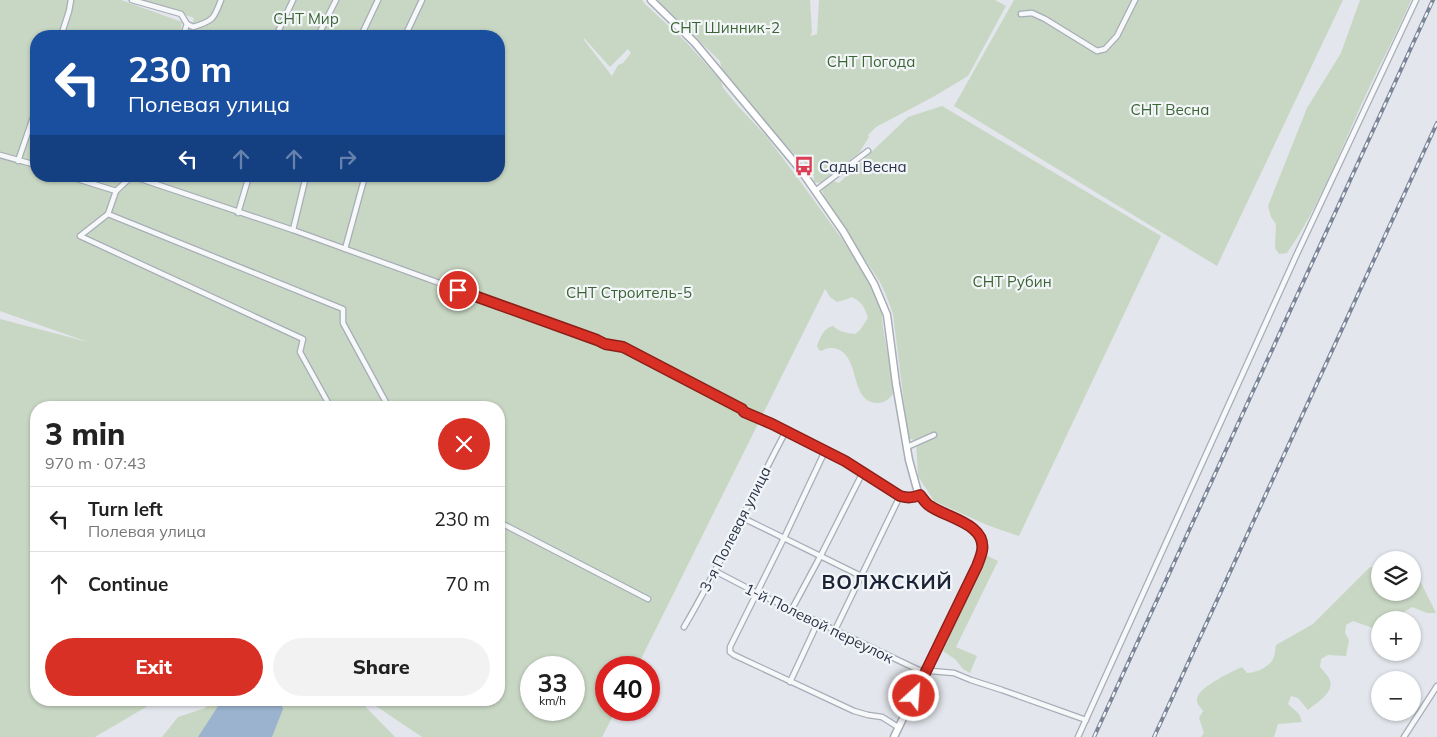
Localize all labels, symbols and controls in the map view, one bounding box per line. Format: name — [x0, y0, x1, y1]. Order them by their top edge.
park label: СНТ Мир — [273, 9, 339, 28]
park label: СНТ Шинник-2 — [670, 18, 780, 37]
text: 230 m — [128, 47, 232, 91]
icon: left — [45, 50, 110, 115]
park label: СНТ Погода — [827, 52, 915, 71]
text: Полевая улица — [128, 90, 290, 118]
park label: СНТ Весна — [1131, 100, 1209, 119]
icon: left — [174, 145, 202, 173]
icon: ahead — [227, 145, 255, 173]
icon: ahead — [280, 145, 308, 173]
icon: right — [333, 145, 361, 173]
bus stop icon: Сады Весна — [793, 155, 815, 177]
place label: Сады Весна — [819, 157, 907, 176]
pin — [437, 269, 479, 311]
park label: СНТ Рубин — [972, 272, 1052, 291]
icon: arrive — [444, 276, 472, 304]
park label: СНТ Строитель-5 — [566, 283, 692, 302]
text: 3 min — [45, 415, 125, 453]
button: close — [438, 418, 490, 470]
text: 970 m · 07:43 — [45, 453, 146, 473]
street label: 3-я Полевая улица — [695, 463, 775, 595]
text: Turn left — [88, 497, 163, 521]
icon: left — [45, 505, 73, 533]
text: 230 m — [434, 507, 490, 531]
text: Полевая улица — [88, 521, 206, 541]
map controls — [1371, 551, 1421, 721]
button: layers — [1371, 551, 1421, 601]
district label: ВОЛЖСКИЙ — [821, 569, 953, 594]
icon: ahead — [45, 570, 73, 598]
text: Continue — [88, 572, 168, 596]
text: 70 m — [446, 572, 490, 596]
street label: 1-й Полевой переулок — [741, 579, 897, 668]
button: + — [1371, 611, 1421, 661]
button: Exit — [45, 638, 263, 696]
button: Share — [273, 638, 490, 696]
speed limit sign: 40 — [595, 656, 660, 721]
text: 33 — [537, 667, 568, 698]
position arrow — [887, 669, 939, 721]
button: − — [1371, 671, 1421, 721]
text: km/h — [539, 693, 566, 708]

